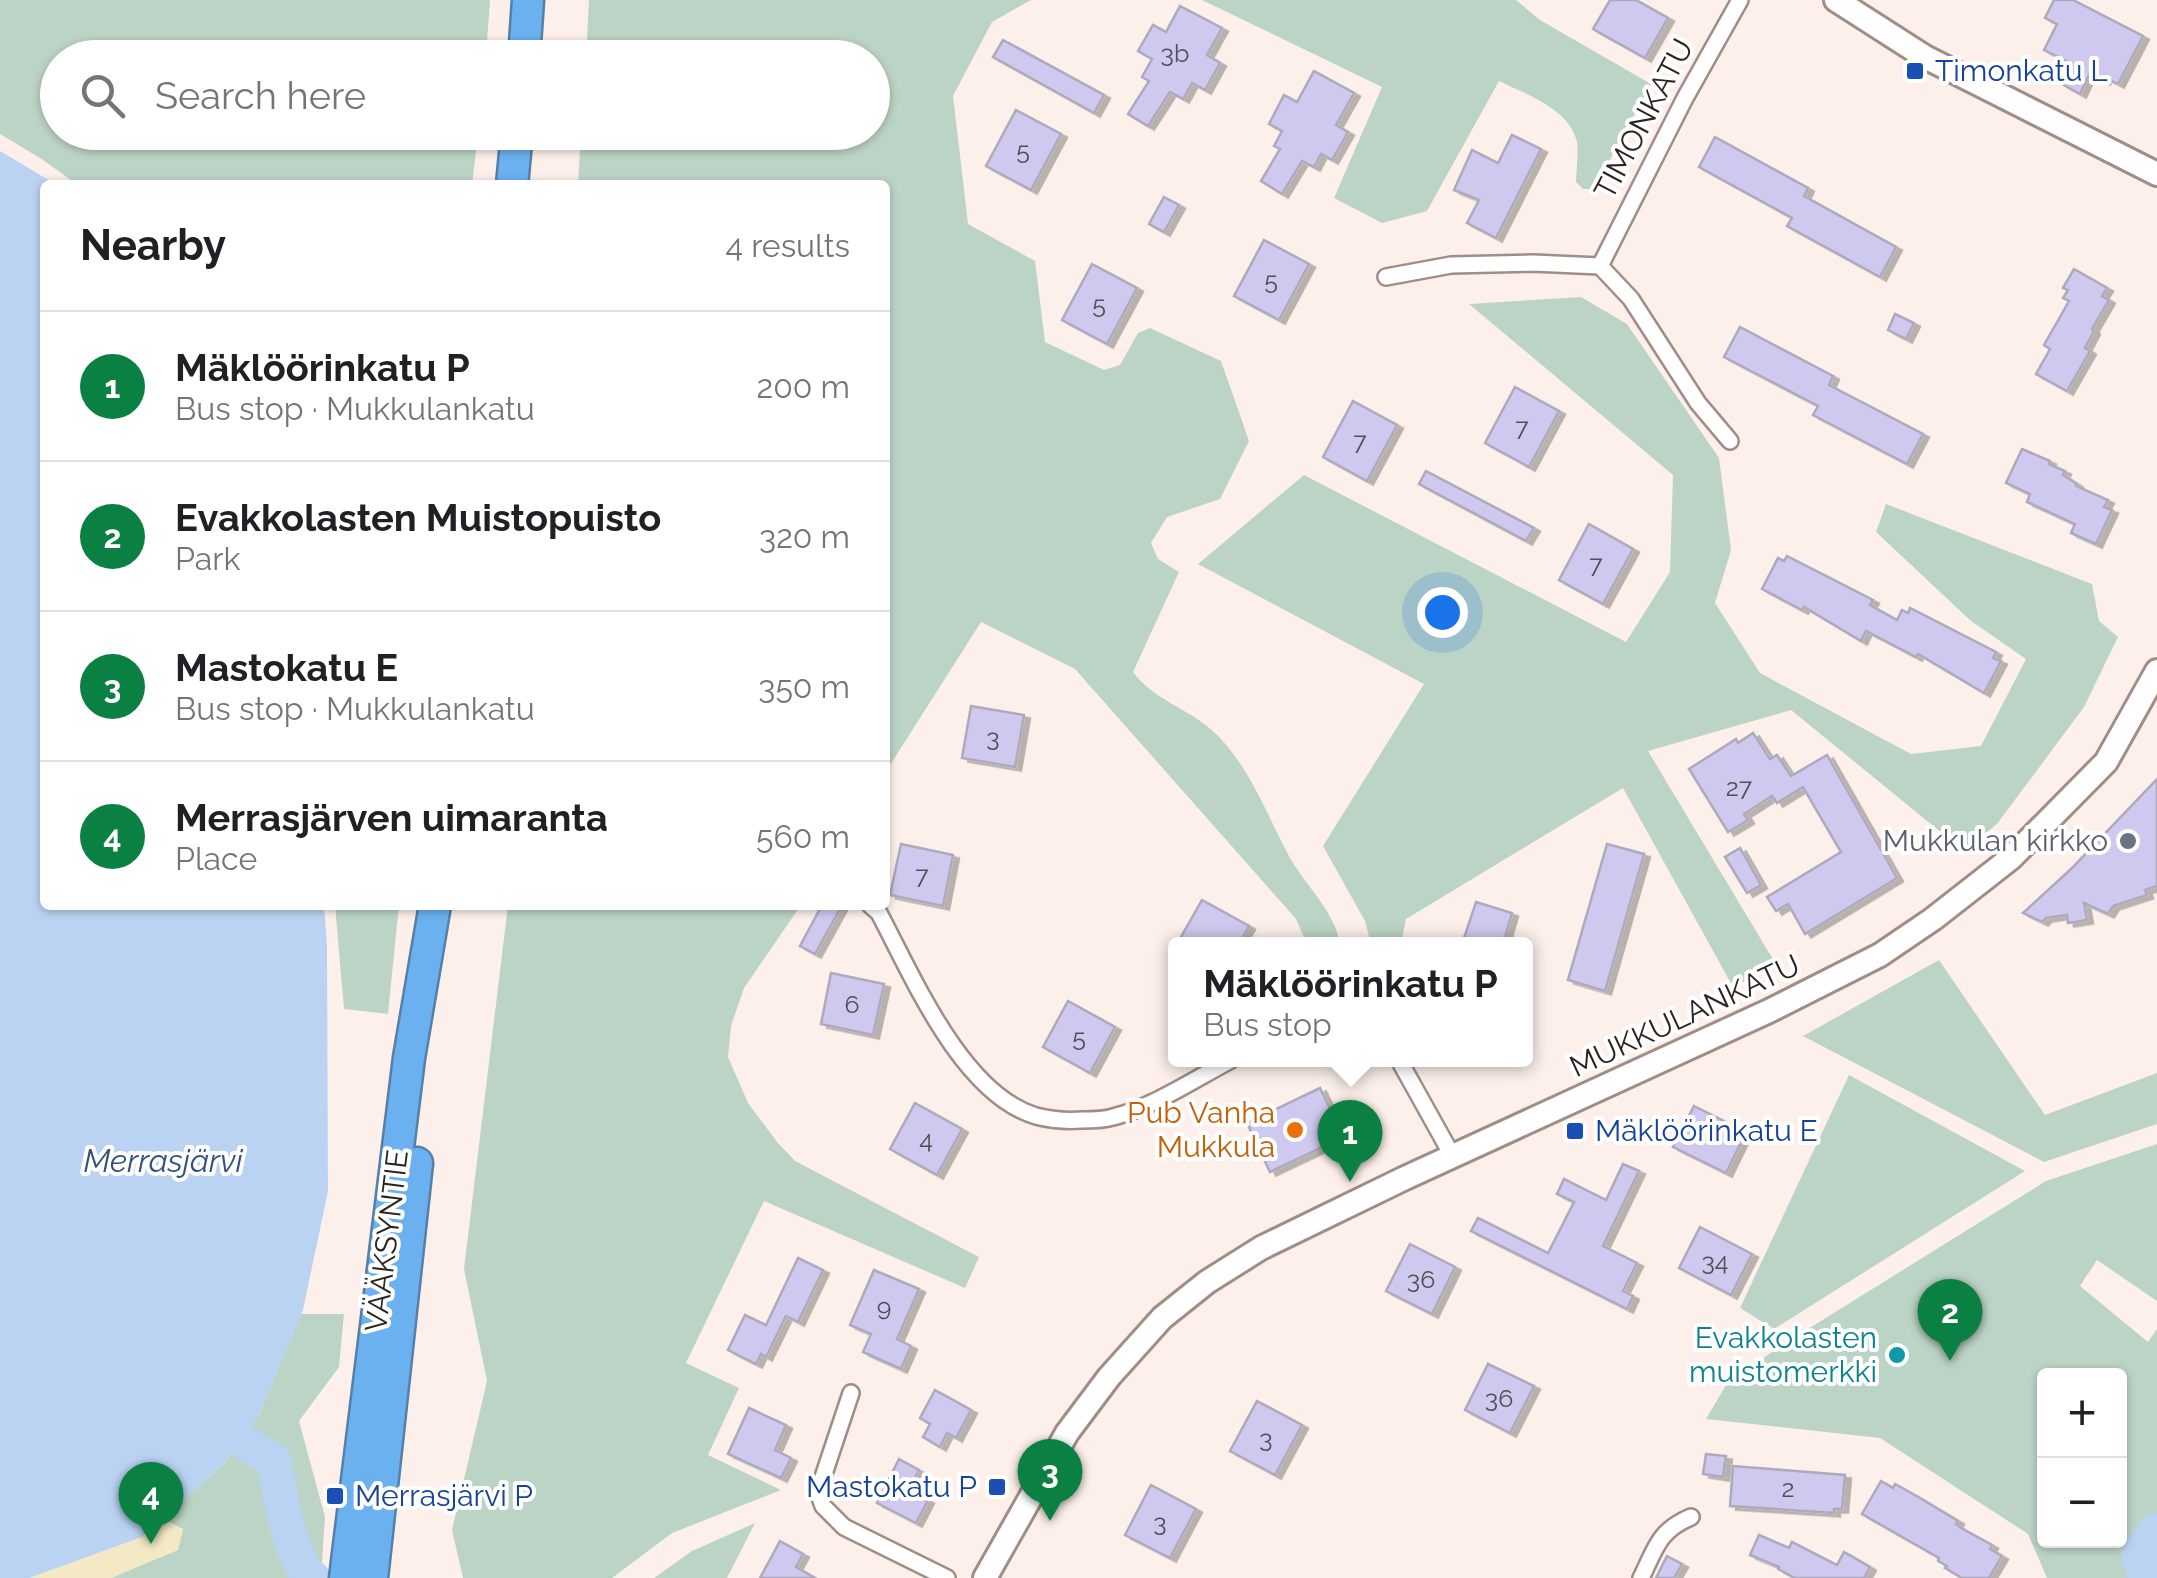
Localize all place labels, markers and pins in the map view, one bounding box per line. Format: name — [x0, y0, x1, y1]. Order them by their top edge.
place label: Timonkatu L — [1935, 53, 2108, 88]
marker: Timonkatu L — [1904, 60, 1926, 82]
place label: Mukkulan kirkko — [1883, 823, 2108, 858]
marker: Mukkulan kirkko — [2117, 830, 2139, 852]
place label: Pub Vanha Mukkula — [1127, 1095, 1275, 1164]
pin: 1 — [1318, 1100, 1382, 1182]
place label: Mäklöörinkatu E — [1595, 1113, 1818, 1148]
marker: Pub Vanha Mukkula — [1284, 1119, 1306, 1141]
marker: Mäklöörinkatu E — [1564, 1120, 1586, 1142]
pin: 2 — [1918, 1278, 1982, 1361]
place label: Evakkolasten muistomerkki — [1689, 1320, 1877, 1389]
marker: Evakkolasten muistomerkki — [1886, 1344, 1908, 1366]
pin: 3 — [1018, 1438, 1082, 1521]
pin: 4 — [118, 1462, 184, 1544]
place label: Mastokatu P — [806, 1469, 977, 1504]
marker: Mastokatu P — [986, 1476, 1008, 1498]
place label: Merrasjärvi P — [355, 1478, 533, 1513]
marker: Merrasjärvi P — [324, 1485, 346, 1507]

